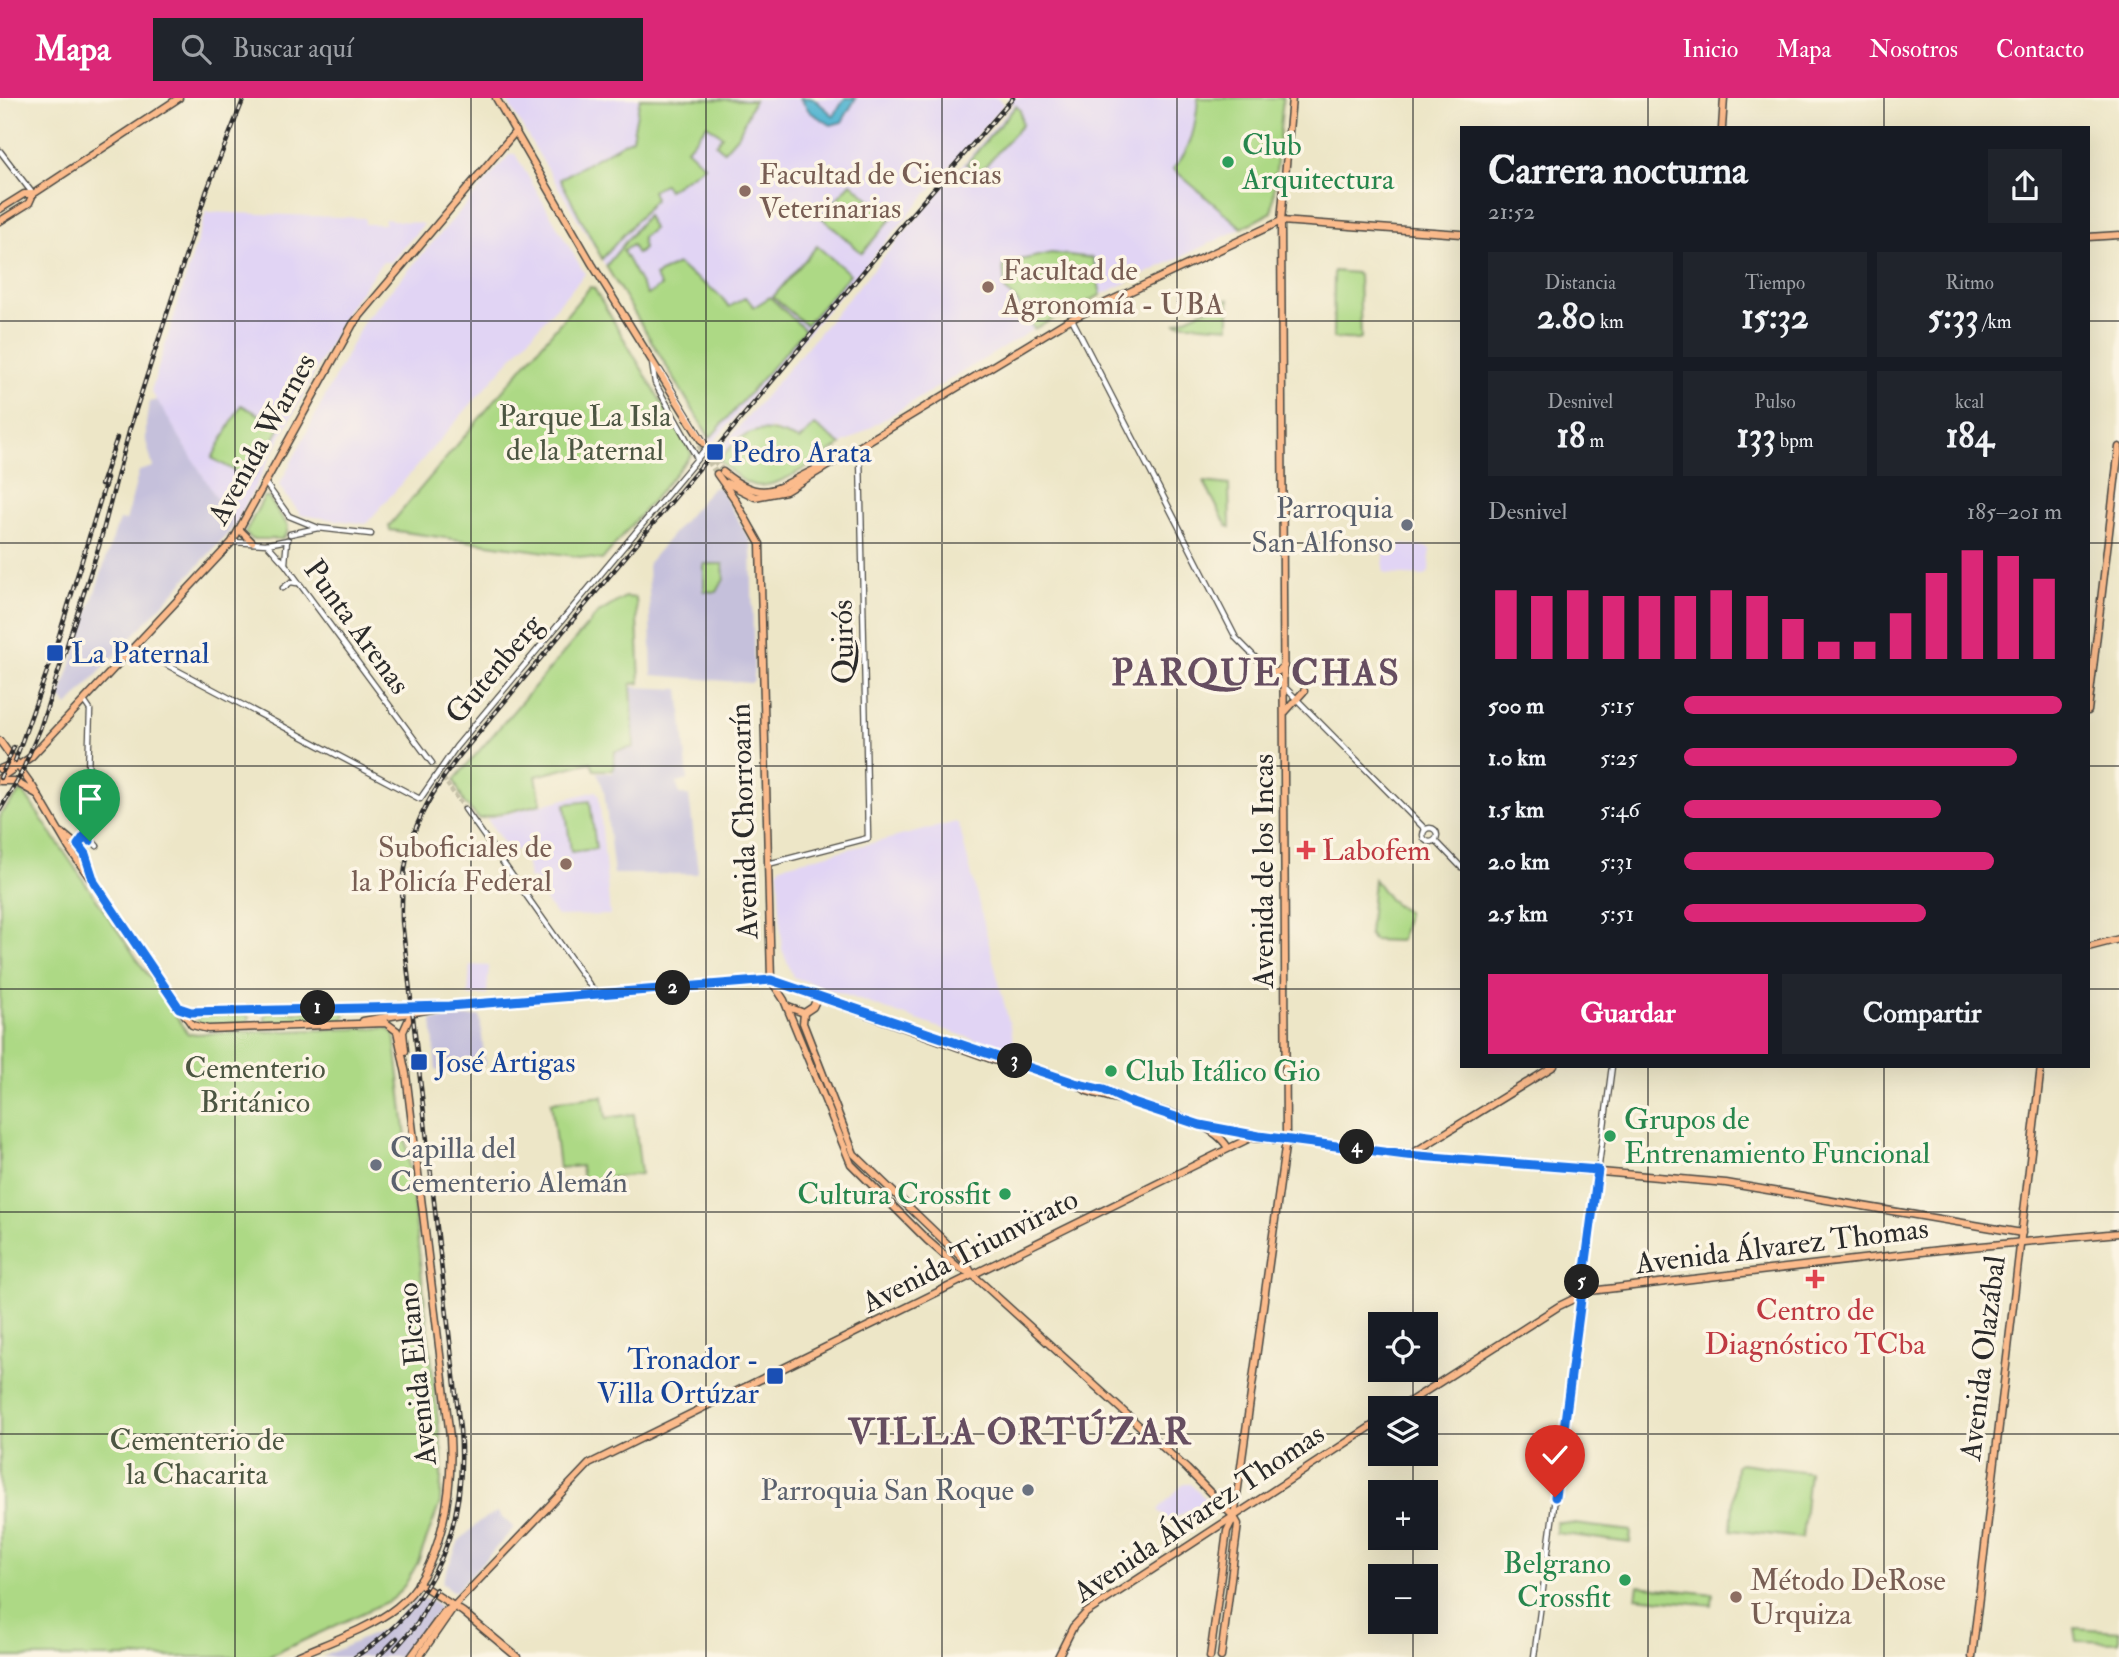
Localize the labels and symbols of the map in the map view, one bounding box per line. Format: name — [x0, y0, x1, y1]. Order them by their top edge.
place label: Club Arquitectura — [1241, 127, 1395, 198]
marker: Club Arquitectura — [1220, 154, 1236, 170]
place label: Facultad de Ciencias Veterinarias — [759, 156, 1001, 227]
marker: Facultad de Ciencias Veterinarias — [737, 183, 753, 199]
place label: Facultad de Agronomía - UBA — [1001, 252, 1224, 323]
marker: Facultad de Agronomía - UBA — [980, 279, 996, 295]
street label: Avenida Warnes — [199, 347, 324, 532]
park label: Parque La Isla de la Paternal — [498, 398, 672, 469]
place label: Pedro Arata — [731, 434, 872, 471]
marker: Pedro Arata — [705, 442, 725, 462]
place label: Parroquia San Alfonso — [1251, 490, 1394, 561]
marker: Parroquia San Alfonso — [1399, 517, 1415, 533]
street label: Punta Arenas — [296, 552, 418, 702]
street label: Quirós — [824, 599, 862, 685]
street label: Gutenberg — [438, 606, 551, 731]
place label: La Paternal — [71, 635, 210, 672]
marker: La Paternal — [45, 643, 65, 663]
district label: PARQUE CHAS — [1111, 650, 1401, 697]
street label: Avenida Chorroarín — [721, 702, 767, 941]
street label: Avenida de los Incas — [1245, 754, 1282, 989]
pin — [60, 769, 120, 841]
place label: Suboficiales de la Policía Federal — [351, 829, 552, 900]
place label: Labofem — [1322, 832, 1431, 869]
marker: Labofem — [1296, 840, 1316, 860]
marker: Suboficiales de la Policía Federal — [558, 856, 574, 872]
pin: 2 — [656, 970, 690, 1006]
pin: 1 — [300, 990, 336, 1026]
place label: José Artigas — [434, 1044, 575, 1081]
pin: 3 — [998, 1044, 1032, 1079]
park label: Cementerio Británico — [184, 1050, 326, 1121]
marker: José Artigas — [409, 1052, 429, 1072]
place label: Club Itálico Gio — [1125, 1053, 1321, 1090]
marker: Club Itálico Gio — [1103, 1063, 1119, 1079]
place label: Grupos de Entrenamiento Funcional — [1624, 1101, 1931, 1172]
marker: Grupos de Entrenamiento Funcional — [1602, 1128, 1618, 1144]
place label: Capilla del Cementerio Alemán — [390, 1130, 628, 1201]
pin: 4 — [1340, 1130, 1374, 1164]
marker: Capilla del Cementerio Alemán — [368, 1157, 384, 1173]
place label: Cultura Crossfit — [797, 1176, 991, 1213]
street label: Avenida Triunvirato — [855, 1181, 1084, 1322]
marker: Cultura Crossfit — [997, 1186, 1013, 1202]
street label: Avenida Álvarez Thomas — [1632, 1210, 1931, 1282]
street label: Avenida Olazábal — [1952, 1253, 2014, 1464]
pin: 5 — [1564, 1264, 1600, 1300]
marker: Centro de Diagnóstico TCba — [1805, 1269, 1825, 1289]
street label: Avenida Elcano — [389, 1281, 445, 1468]
place label: Centro de Diagnóstico TCba — [1704, 1292, 1926, 1363]
place label: Tronador - Villa Ortúzar — [597, 1341, 759, 1412]
marker: Tronador - Villa Ortúzar — [765, 1366, 785, 1386]
district label: VILLA ORTÚZAR — [848, 1408, 1192, 1456]
street label: Avenida Álvarez Thomas — [1066, 1415, 1332, 1611]
park label: Cementerio de la Chacarita — [110, 1422, 284, 1493]
pin — [1525, 1425, 1585, 1497]
place label: Parroquia San Roque — [760, 1472, 1014, 1509]
marker: Parroquia San Roque — [1020, 1482, 1036, 1498]
place label: Belgrano Crossfit — [1503, 1545, 1611, 1616]
place label: Método DeRose Urquiza — [1750, 1562, 1946, 1633]
marker: Belgrano Crossfit — [1617, 1572, 1633, 1588]
marker: Método DeRose Urquiza — [1728, 1589, 1744, 1605]

